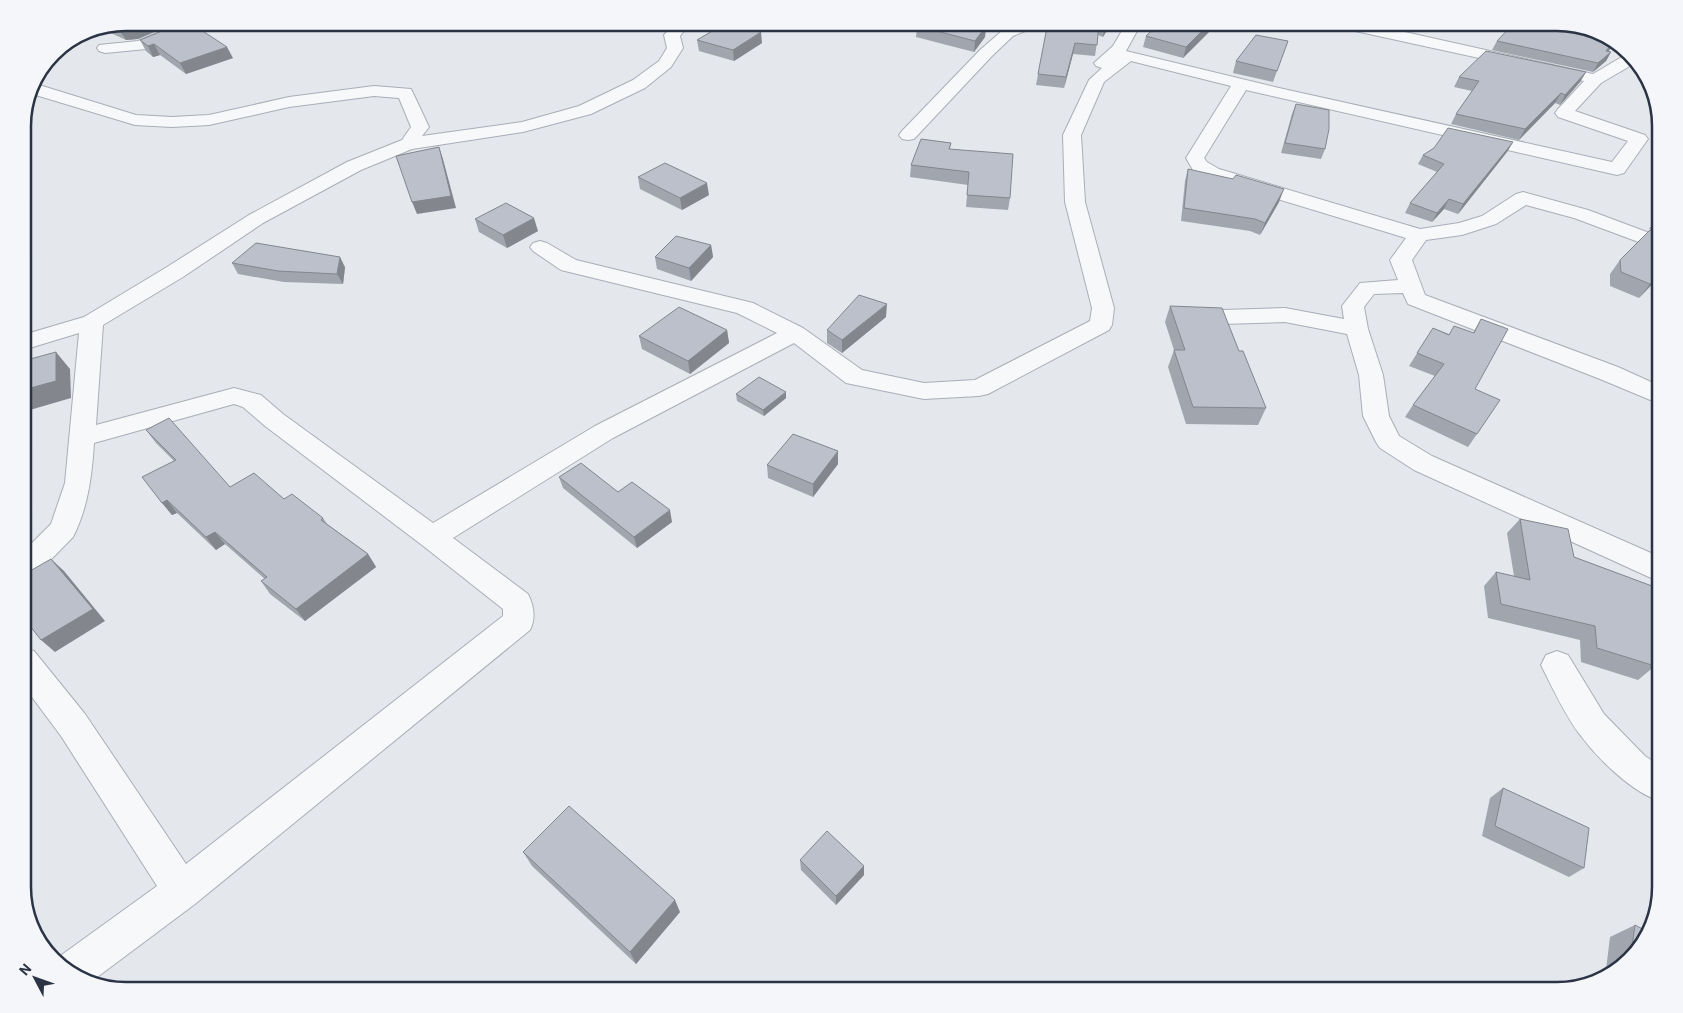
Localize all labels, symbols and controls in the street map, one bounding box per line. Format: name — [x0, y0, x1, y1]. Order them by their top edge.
north arrow — [10, 953, 60, 1003]
text: N — [16, 960, 34, 978]

